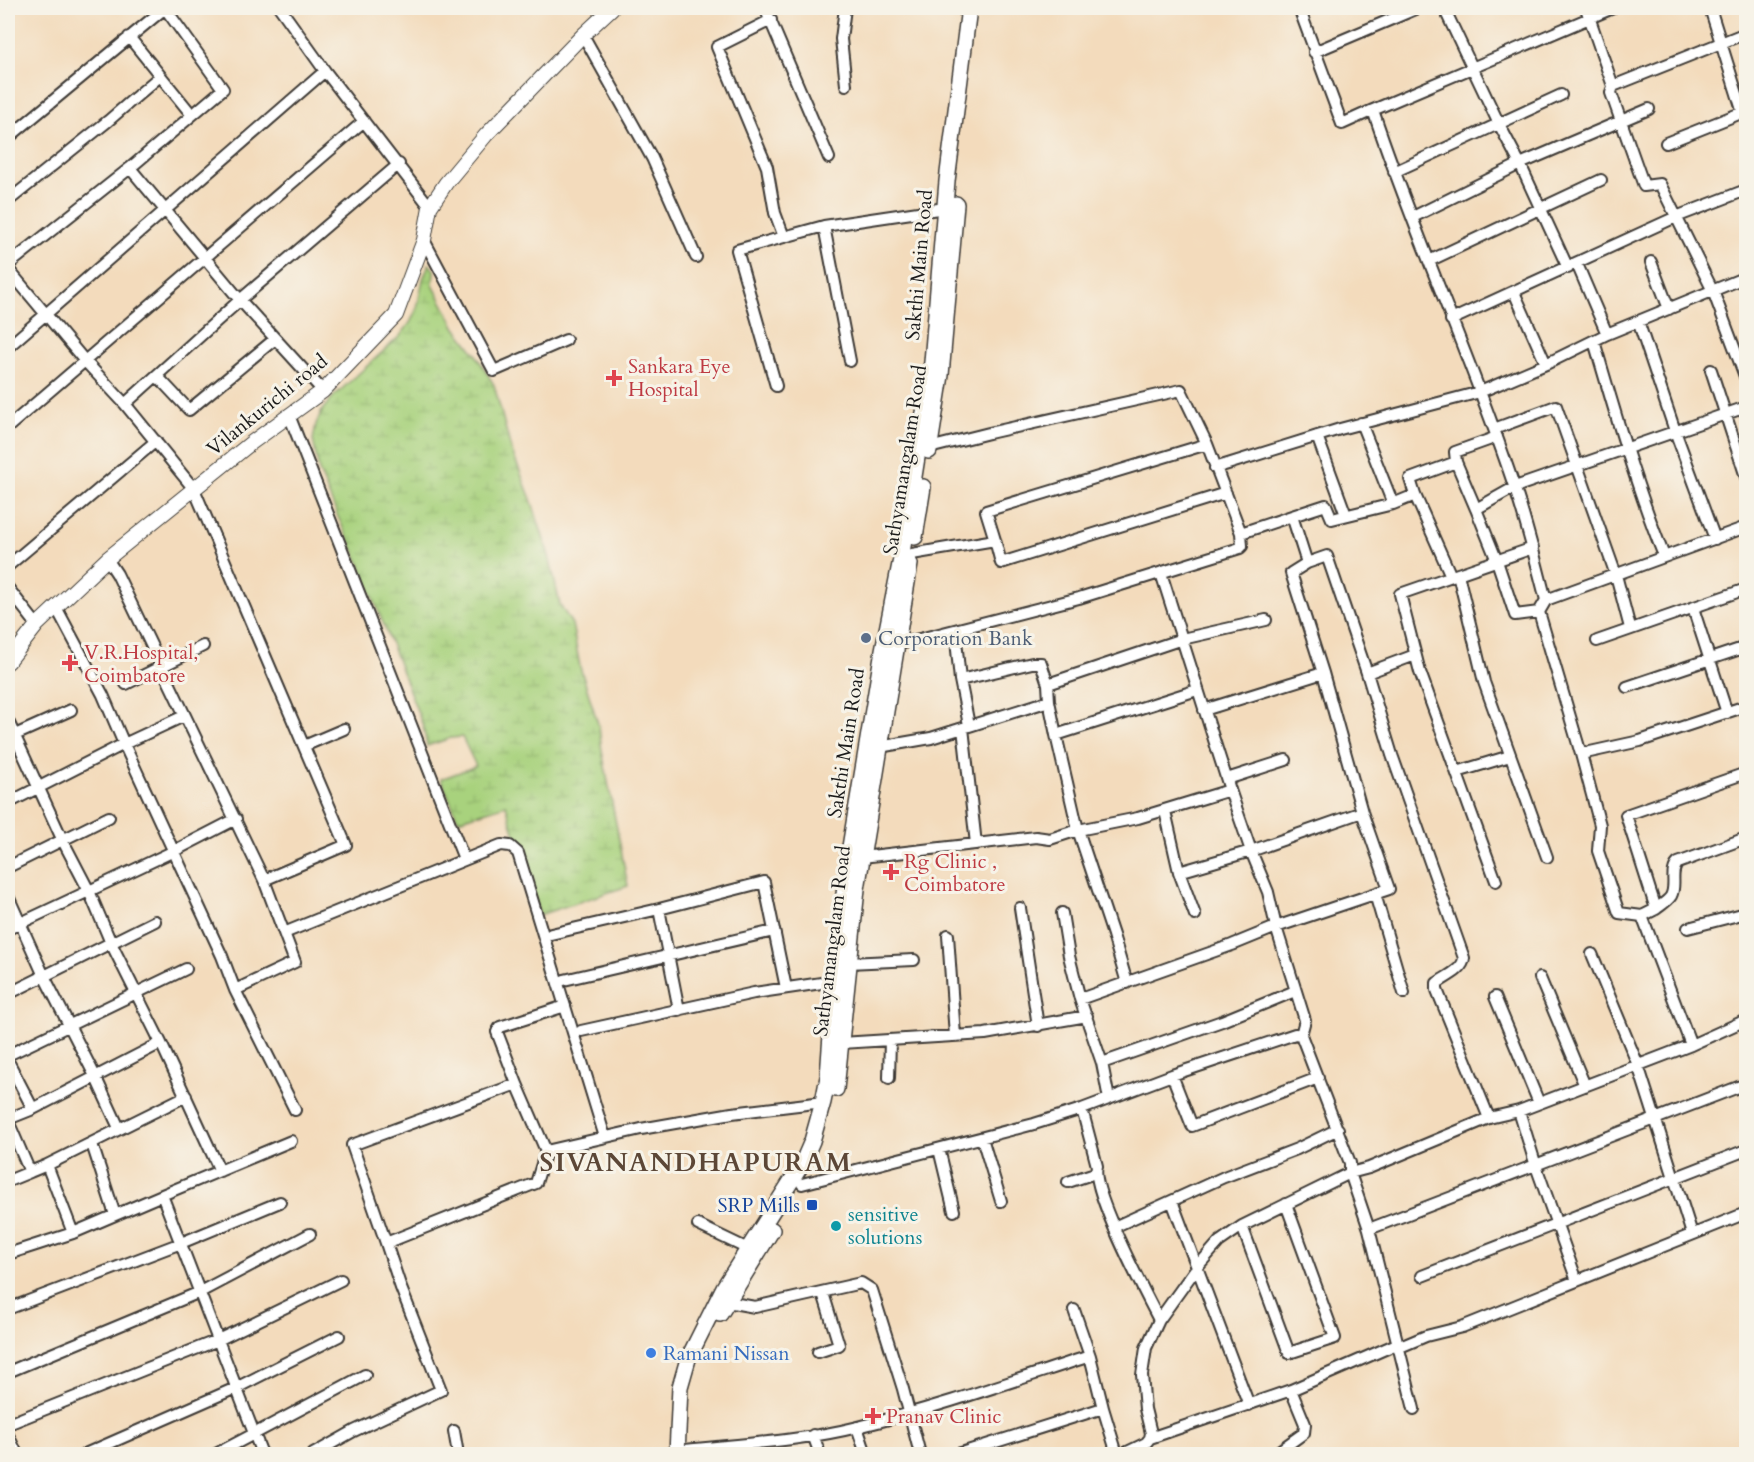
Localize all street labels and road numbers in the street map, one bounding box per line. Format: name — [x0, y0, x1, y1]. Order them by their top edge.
street label: Sakthi Main Road — [899, 188, 939, 342]
street label: Vilankurichi road — [201, 348, 333, 462]
street label: Sathyamangalam Road — [877, 363, 933, 557]
street label: Sakthi Main Road — [821, 666, 871, 820]
street label: Sathyamangalam Road — [807, 844, 857, 1038]

